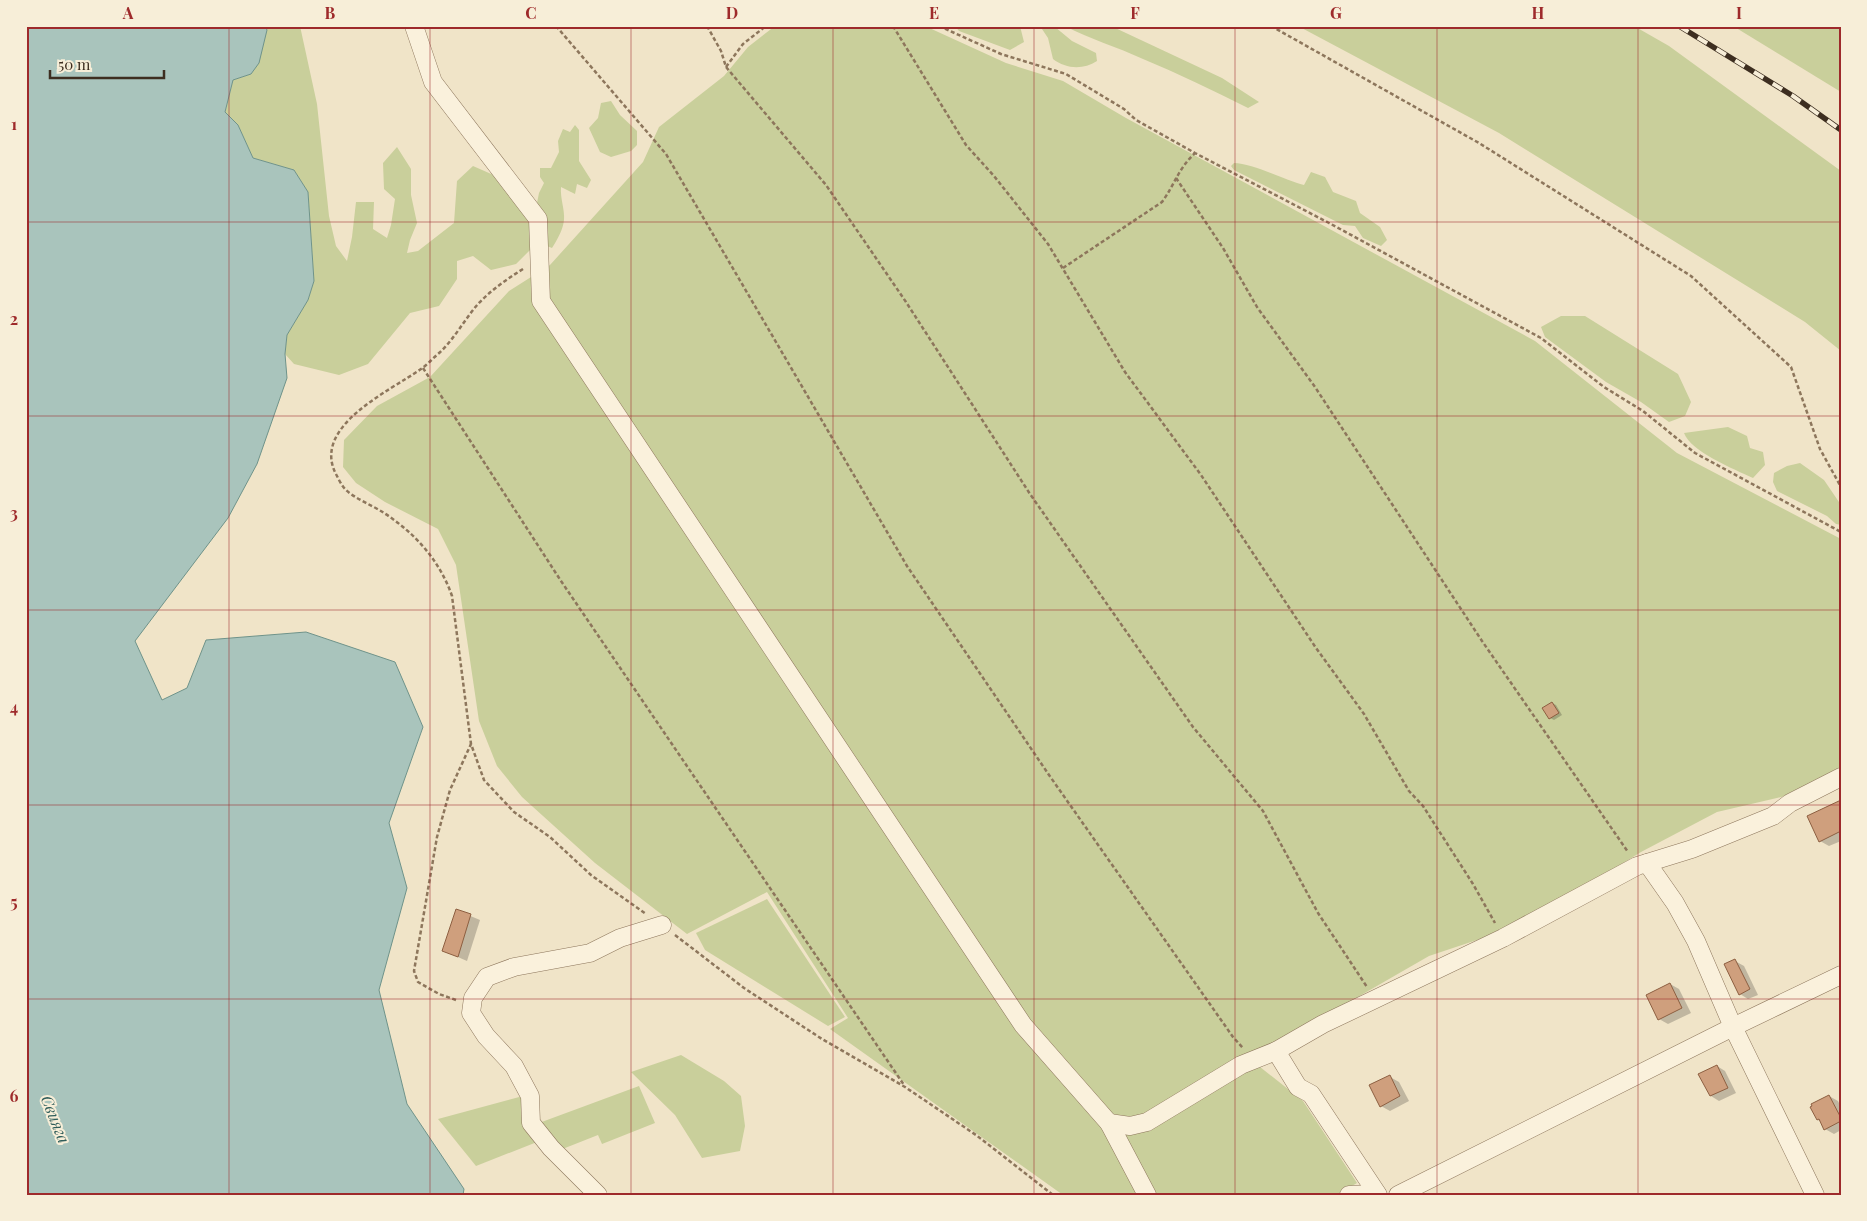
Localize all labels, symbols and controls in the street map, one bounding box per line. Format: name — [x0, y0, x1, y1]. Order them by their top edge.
text: A — [122, 2, 134, 23]
text: B — [325, 2, 336, 23]
text: C — [525, 2, 537, 23]
text: D — [726, 2, 738, 23]
text: E — [929, 2, 939, 23]
text: F — [1130, 2, 1140, 23]
text: G — [1330, 2, 1342, 23]
text: H — [1532, 2, 1545, 23]
text: I — [1736, 2, 1742, 23]
scale bar — [50, 48, 164, 80]
text: 50 m — [58, 54, 91, 74]
text: 1 — [11, 113, 17, 134]
text: 2 — [10, 308, 18, 329]
text: 3 — [10, 502, 18, 523]
text: 4 — [10, 696, 18, 717]
text: 5 — [10, 891, 18, 912]
text: 6 — [10, 1085, 19, 1106]
water label: Свияга — [37, 1092, 75, 1146]

